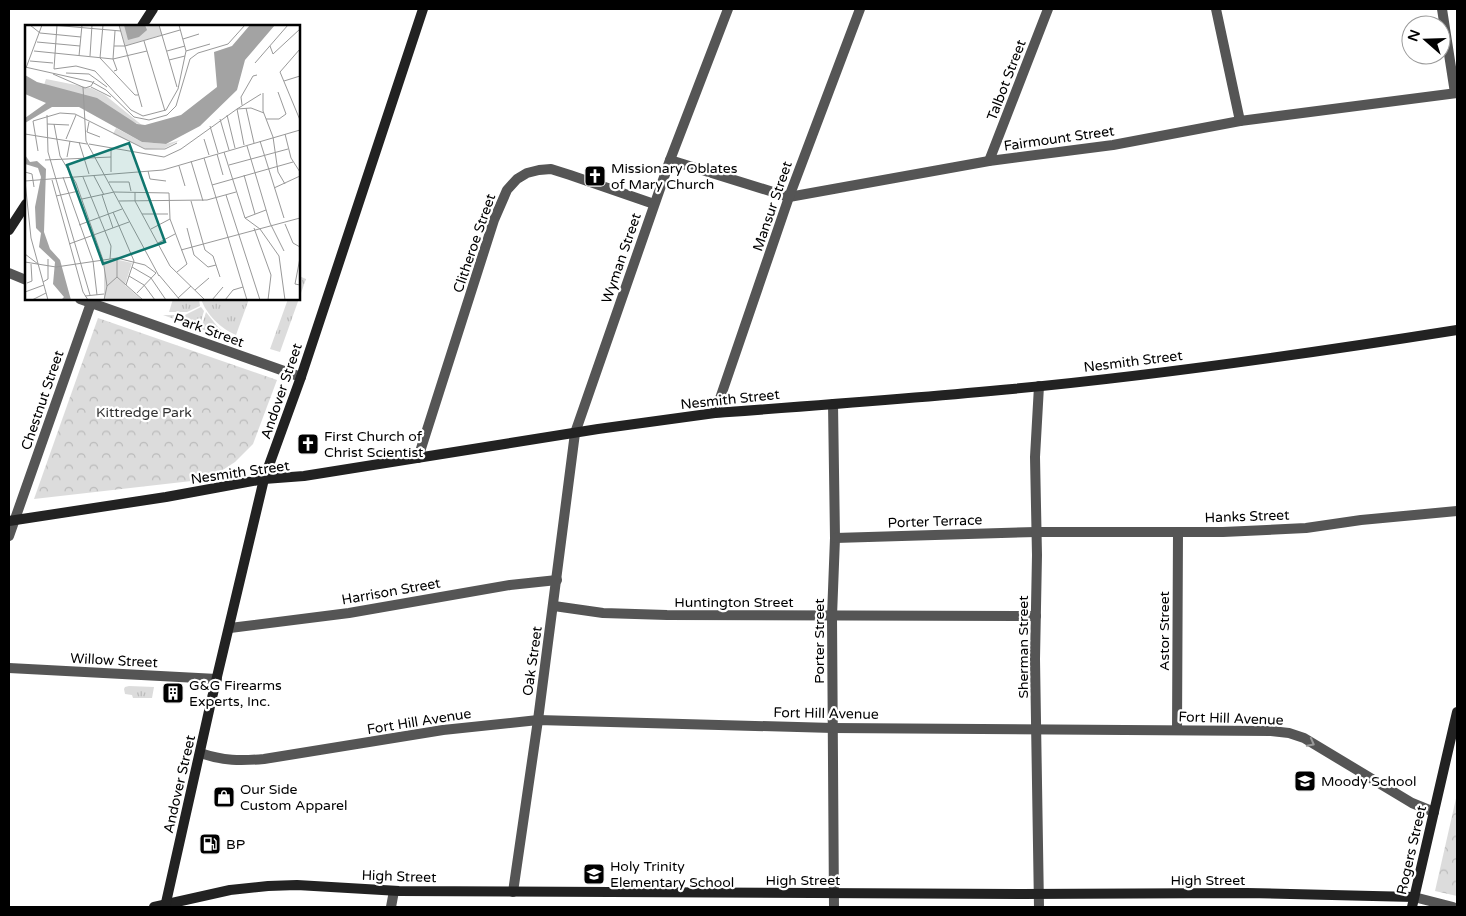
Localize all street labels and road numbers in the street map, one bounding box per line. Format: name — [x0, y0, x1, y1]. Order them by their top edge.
street label: Talbot Street — [983, 37, 1030, 123]
street label: Fairmount Street — [1003, 122, 1116, 155]
street label: Mansur Street — [749, 158, 796, 253]
street label: Clitheroe Street — [450, 191, 500, 295]
street label: Wyman Street — [598, 210, 645, 306]
street label: Park Street — [171, 310, 247, 351]
street label: Andover Street — [257, 340, 306, 441]
street label: Nesmith Street — [1083, 347, 1184, 376]
street label: Chestnut Street — [17, 348, 68, 452]
street label: Nesmith Street — [680, 386, 781, 413]
street label: Nesmith Street — [190, 457, 291, 488]
street label: Hanks Street — [1204, 507, 1290, 526]
street label: Porter Terrace — [887, 511, 983, 532]
street label: Harrison Street — [340, 574, 442, 609]
street label: Astor Street — [1156, 590, 1173, 671]
street label: Huntington Street — [674, 594, 794, 611]
street label: Sherman Street — [1015, 595, 1032, 699]
street label: Porter Street — [811, 598, 828, 684]
street label: Oak Street — [519, 624, 546, 697]
street label: Willow Street — [70, 650, 159, 671]
street label: Fort Hill Avenue — [773, 704, 879, 723]
street label: Fort Hill Avenue — [366, 705, 473, 738]
street label: Fort Hill Avenue — [1178, 708, 1284, 729]
street label: Andover Street — [160, 733, 199, 835]
street label: Rogers Street — [1393, 803, 1430, 896]
street label: High Street — [361, 867, 437, 886]
street label: High Street — [766, 872, 841, 889]
street label: High Street — [1171, 872, 1246, 889]

